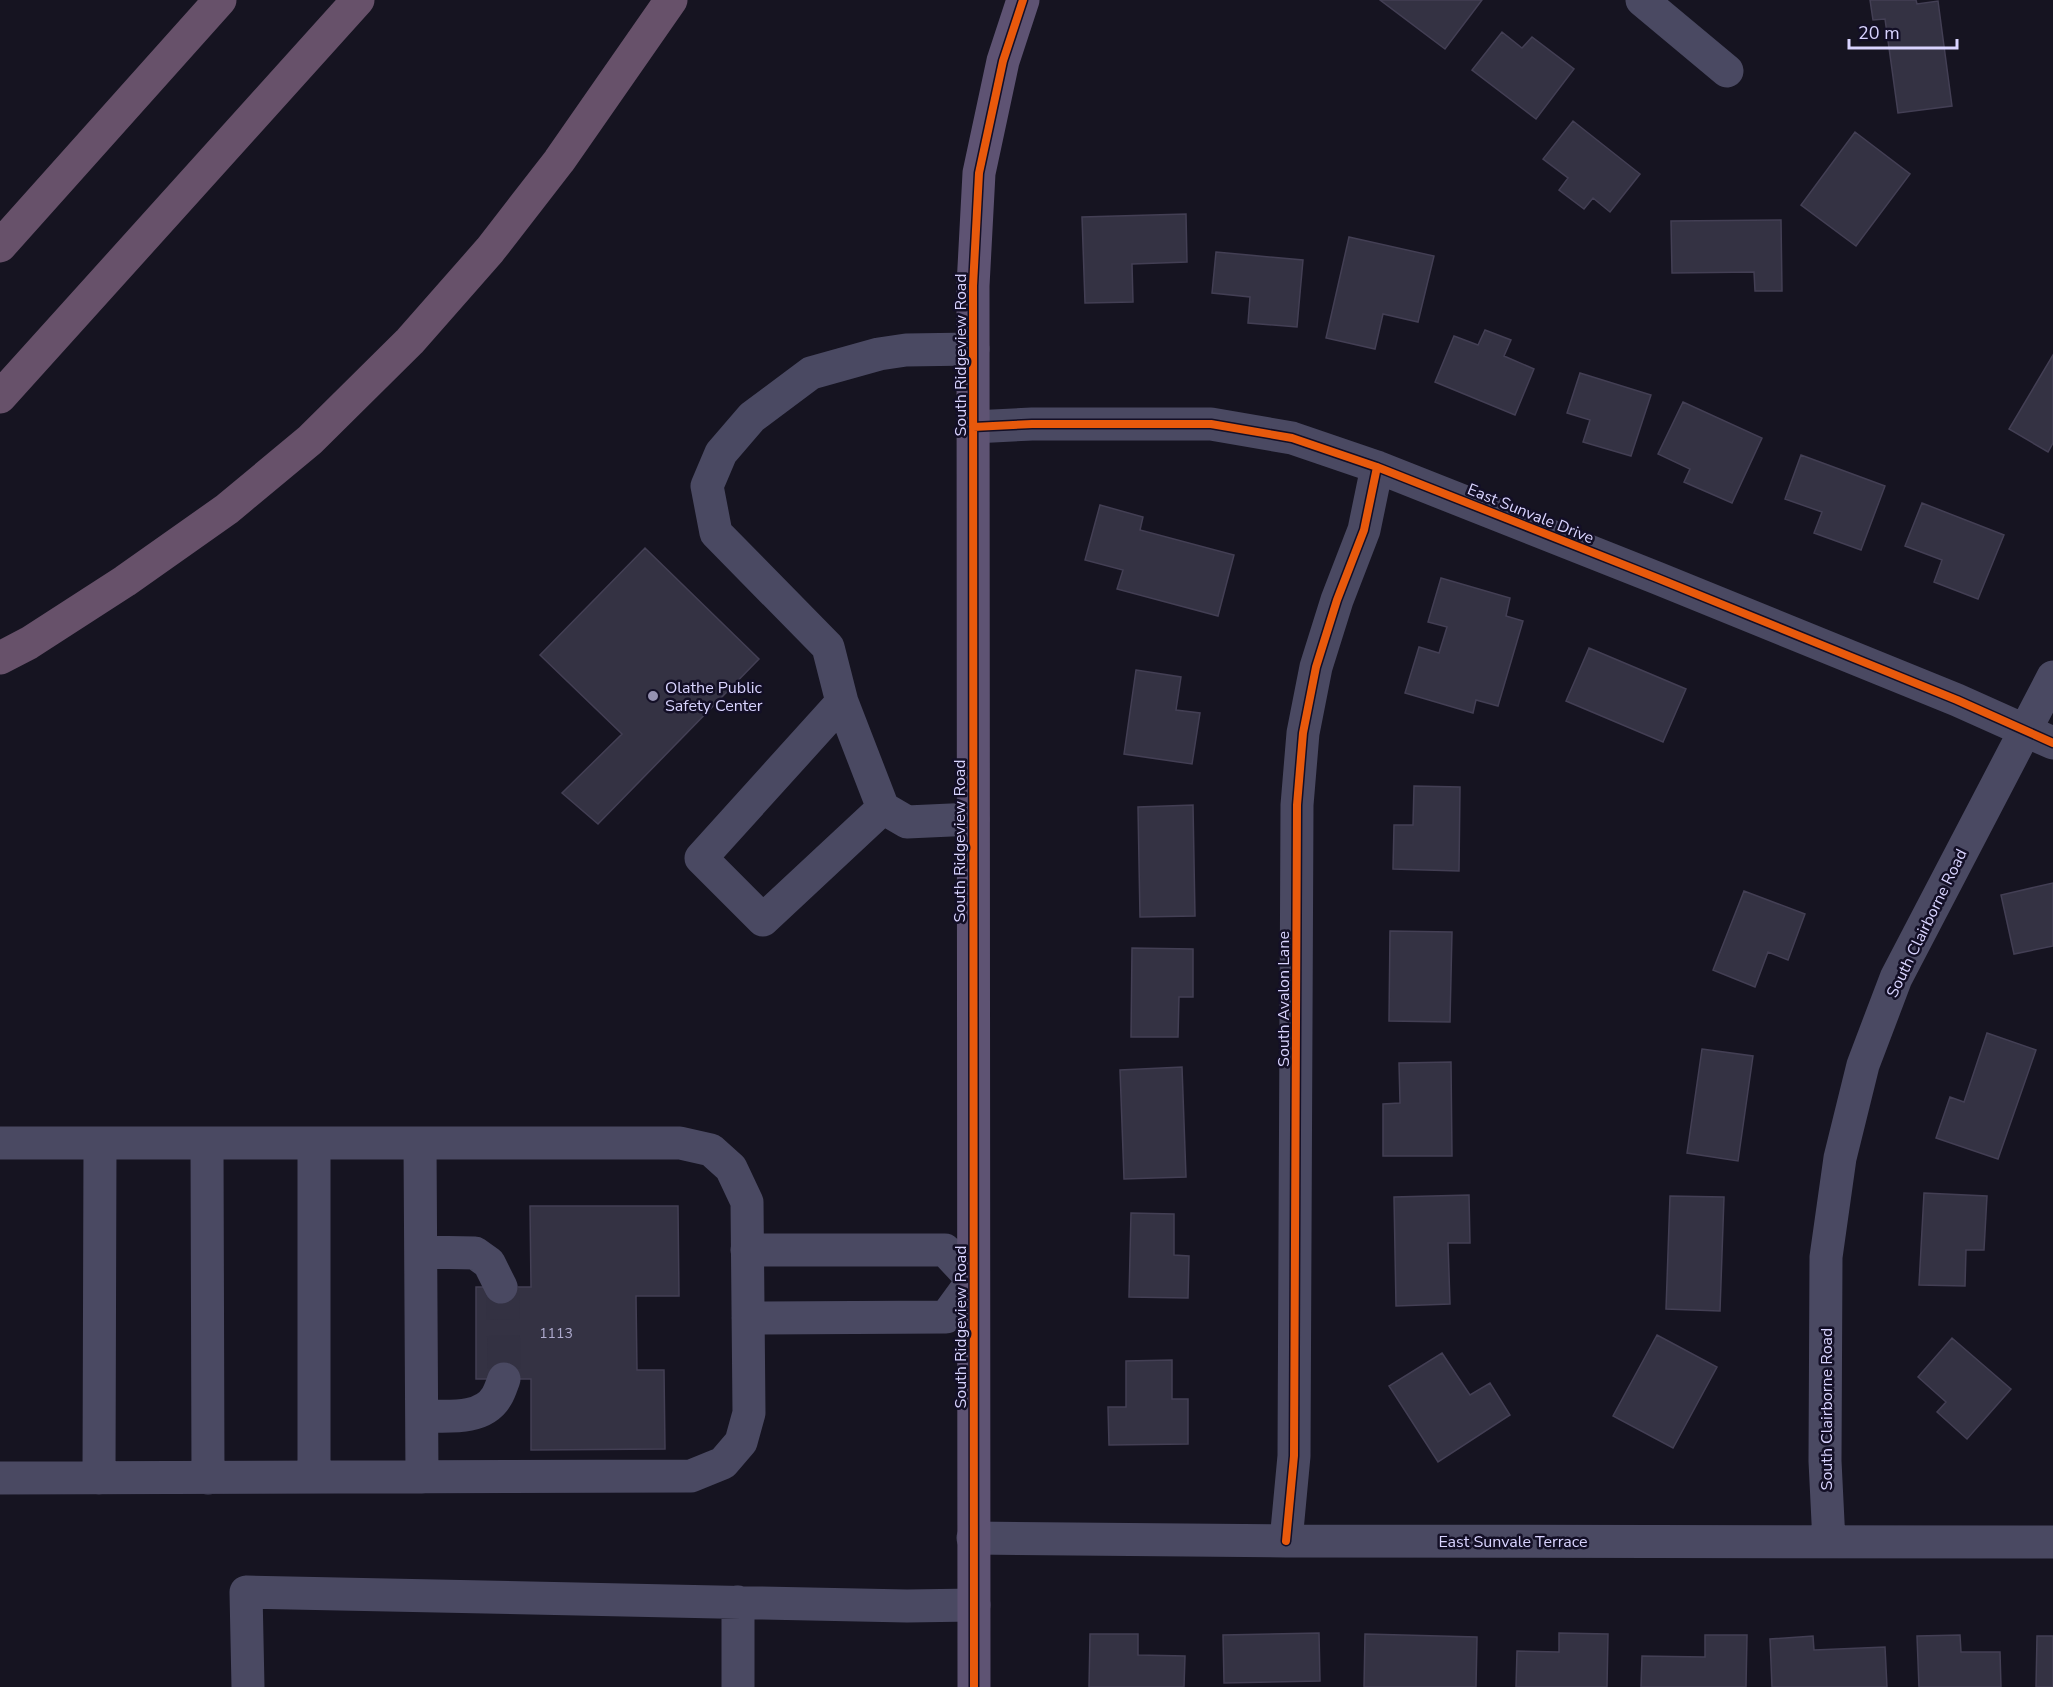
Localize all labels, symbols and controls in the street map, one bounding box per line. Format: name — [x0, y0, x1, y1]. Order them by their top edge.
scale bar — [1849, 12, 1957, 50]
text: 20 m — [1858, 21, 1900, 45]
street label: South Ridgeview Road — [950, 273, 972, 437]
street label: East Sunvale Drive — [1464, 479, 1597, 549]
place label: Olathe Public Safety Center — [665, 677, 763, 717]
marker: Olathe Public Safety Center — [646, 689, 660, 703]
street label: South Ridgeview Road — [949, 759, 971, 923]
street label: South Clairborne Road — [1881, 845, 1972, 1001]
street label: South Avalon Lane — [1273, 931, 1295, 1067]
street label: South Ridgeview Road — [950, 1245, 972, 1409]
house number: 1113 — [539, 1324, 573, 1343]
street label: South Clairborne Road — [1816, 1328, 1838, 1490]
street label: East Sunvale Terrace — [1438, 1531, 1588, 1553]

